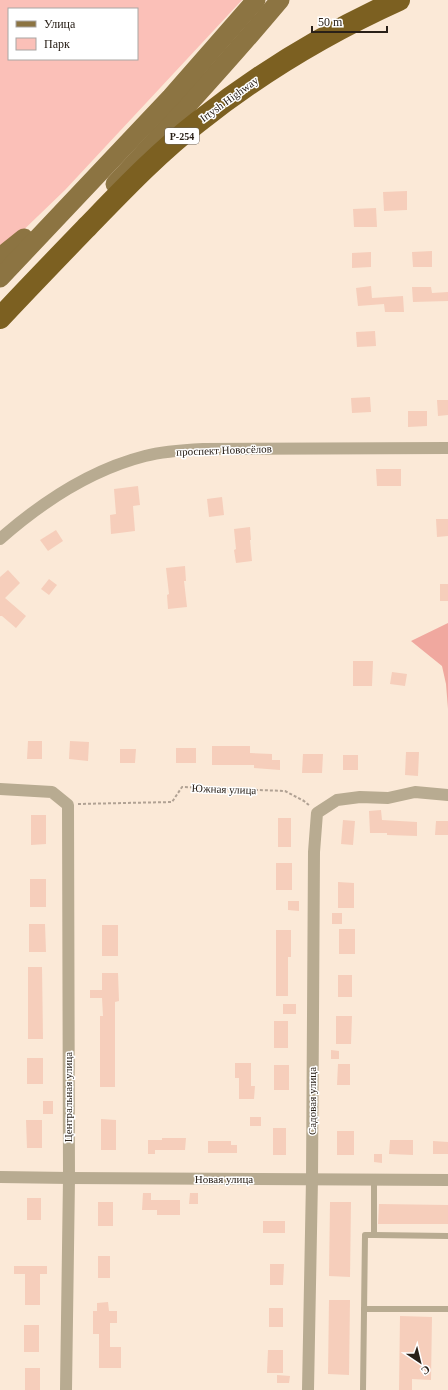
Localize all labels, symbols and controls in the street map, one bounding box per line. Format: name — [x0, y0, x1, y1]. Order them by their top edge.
legend — [8, 8, 138, 60]
scale bar — [312, 8, 387, 34]
text: 50 m — [318, 15, 343, 29]
text: Улица — [44, 17, 76, 31]
text: Парк — [44, 37, 70, 51]
street label: Irtysh Highway — [198, 74, 261, 124]
road number: Р-254 — [165, 128, 199, 144]
street label: проспект Новосёлов — [176, 442, 272, 458]
street label: Южная улица — [191, 782, 257, 796]
street label: Центральная улица — [62, 1052, 74, 1142]
street label: Садовая улица — [306, 1067, 318, 1135]
street label: Новая улица — [195, 1173, 253, 1185]
north arrow — [400, 1342, 440, 1382]
text: С — [419, 1363, 432, 1377]

